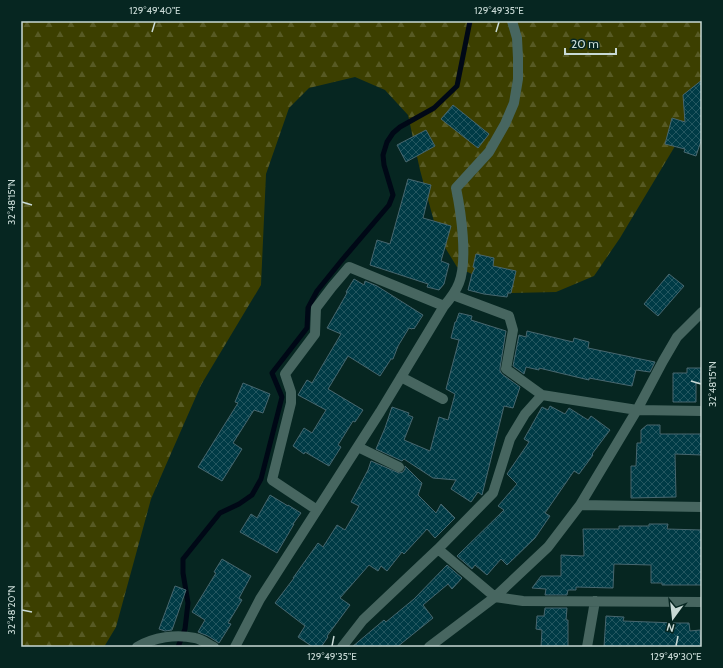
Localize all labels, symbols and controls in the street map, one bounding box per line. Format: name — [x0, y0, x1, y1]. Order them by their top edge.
text: 129°49'40"E — [129, 4, 181, 17]
text: 129°49'35"E — [474, 4, 524, 17]
scale bar — [565, 30, 616, 56]
text: 20 m — [571, 36, 599, 51]
text: 32°48'15"N — [5, 179, 18, 225]
text: 32°48'15"N — [706, 361, 719, 407]
text: 32°48'20"N — [5, 585, 18, 635]
north arrow — [653, 598, 693, 638]
text: N — [665, 620, 676, 635]
text: 129°49'35"E — [307, 650, 357, 663]
text: 129°49'30"E — [650, 650, 702, 663]

